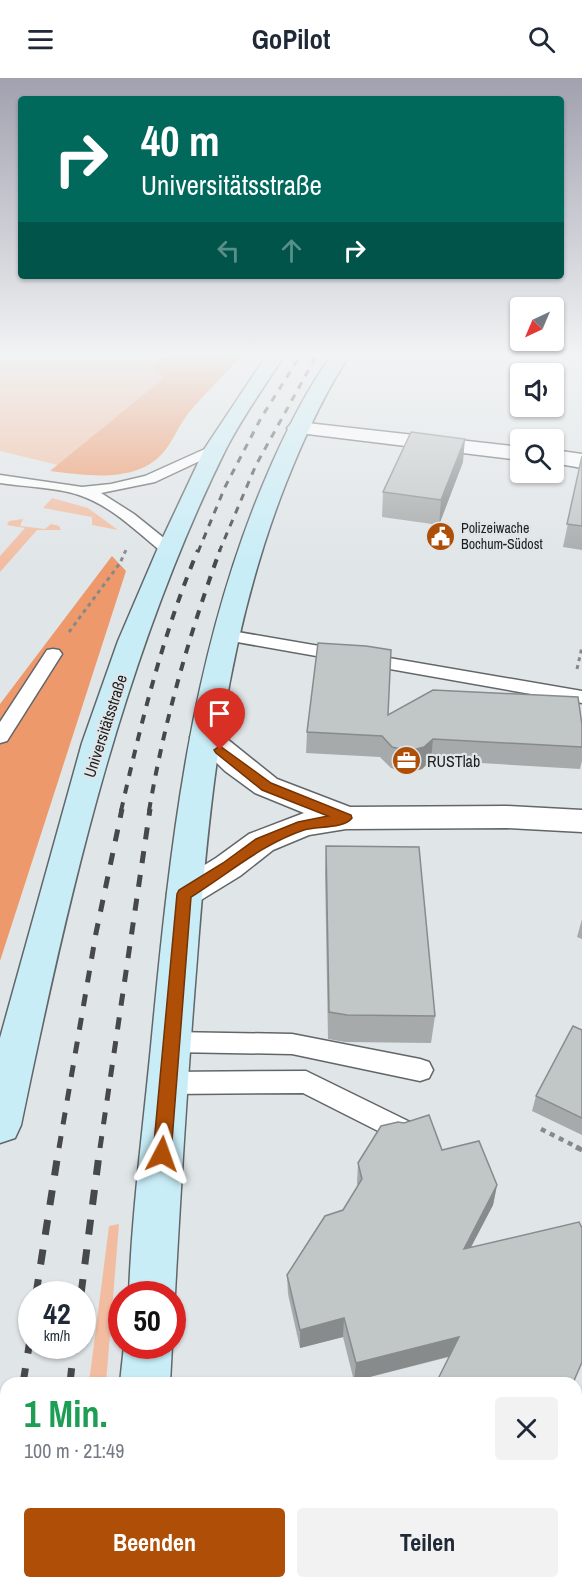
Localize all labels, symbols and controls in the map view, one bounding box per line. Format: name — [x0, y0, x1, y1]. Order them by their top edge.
text: GoPilot — [252, 21, 330, 57]
icon: menu — [24, 23, 57, 56]
icon: search — [525, 23, 558, 56]
text: 40 m — [141, 113, 220, 169]
icon: right — [42, 120, 120, 198]
text: Universitätsstraße — [141, 167, 322, 203]
icon: left — [212, 234, 245, 267]
icon: ahead — [275, 234, 308, 267]
icon: right — [338, 234, 371, 267]
north arrow — [510, 297, 564, 351]
map controls — [510, 297, 564, 483]
button: sound — [510, 363, 564, 417]
button: search — [510, 429, 564, 483]
place label: Polizeiwache Bochum-Südost — [461, 519, 543, 553]
public building icon: Polizeiwache Bochum-Südost — [424, 520, 456, 552]
street label: Universitätsstraße — [78, 672, 132, 780]
pin — [194, 688, 245, 750]
icon: arrive — [203, 697, 236, 730]
office icon: RUSTlab — [390, 745, 422, 777]
place label: RUSTlab — [427, 750, 480, 772]
position arrow — [130, 1122, 194, 1186]
speed limit sign: 50 — [108, 1281, 186, 1359]
text: 42 — [43, 1293, 71, 1333]
text: km/h — [44, 1325, 70, 1346]
text: 1 Min. — [24, 1390, 108, 1438]
button: close — [495, 1397, 558, 1460]
text: 100 m · 21:49 — [24, 1437, 124, 1464]
button: Beenden — [24, 1508, 285, 1577]
button: Teilen — [297, 1508, 558, 1577]

